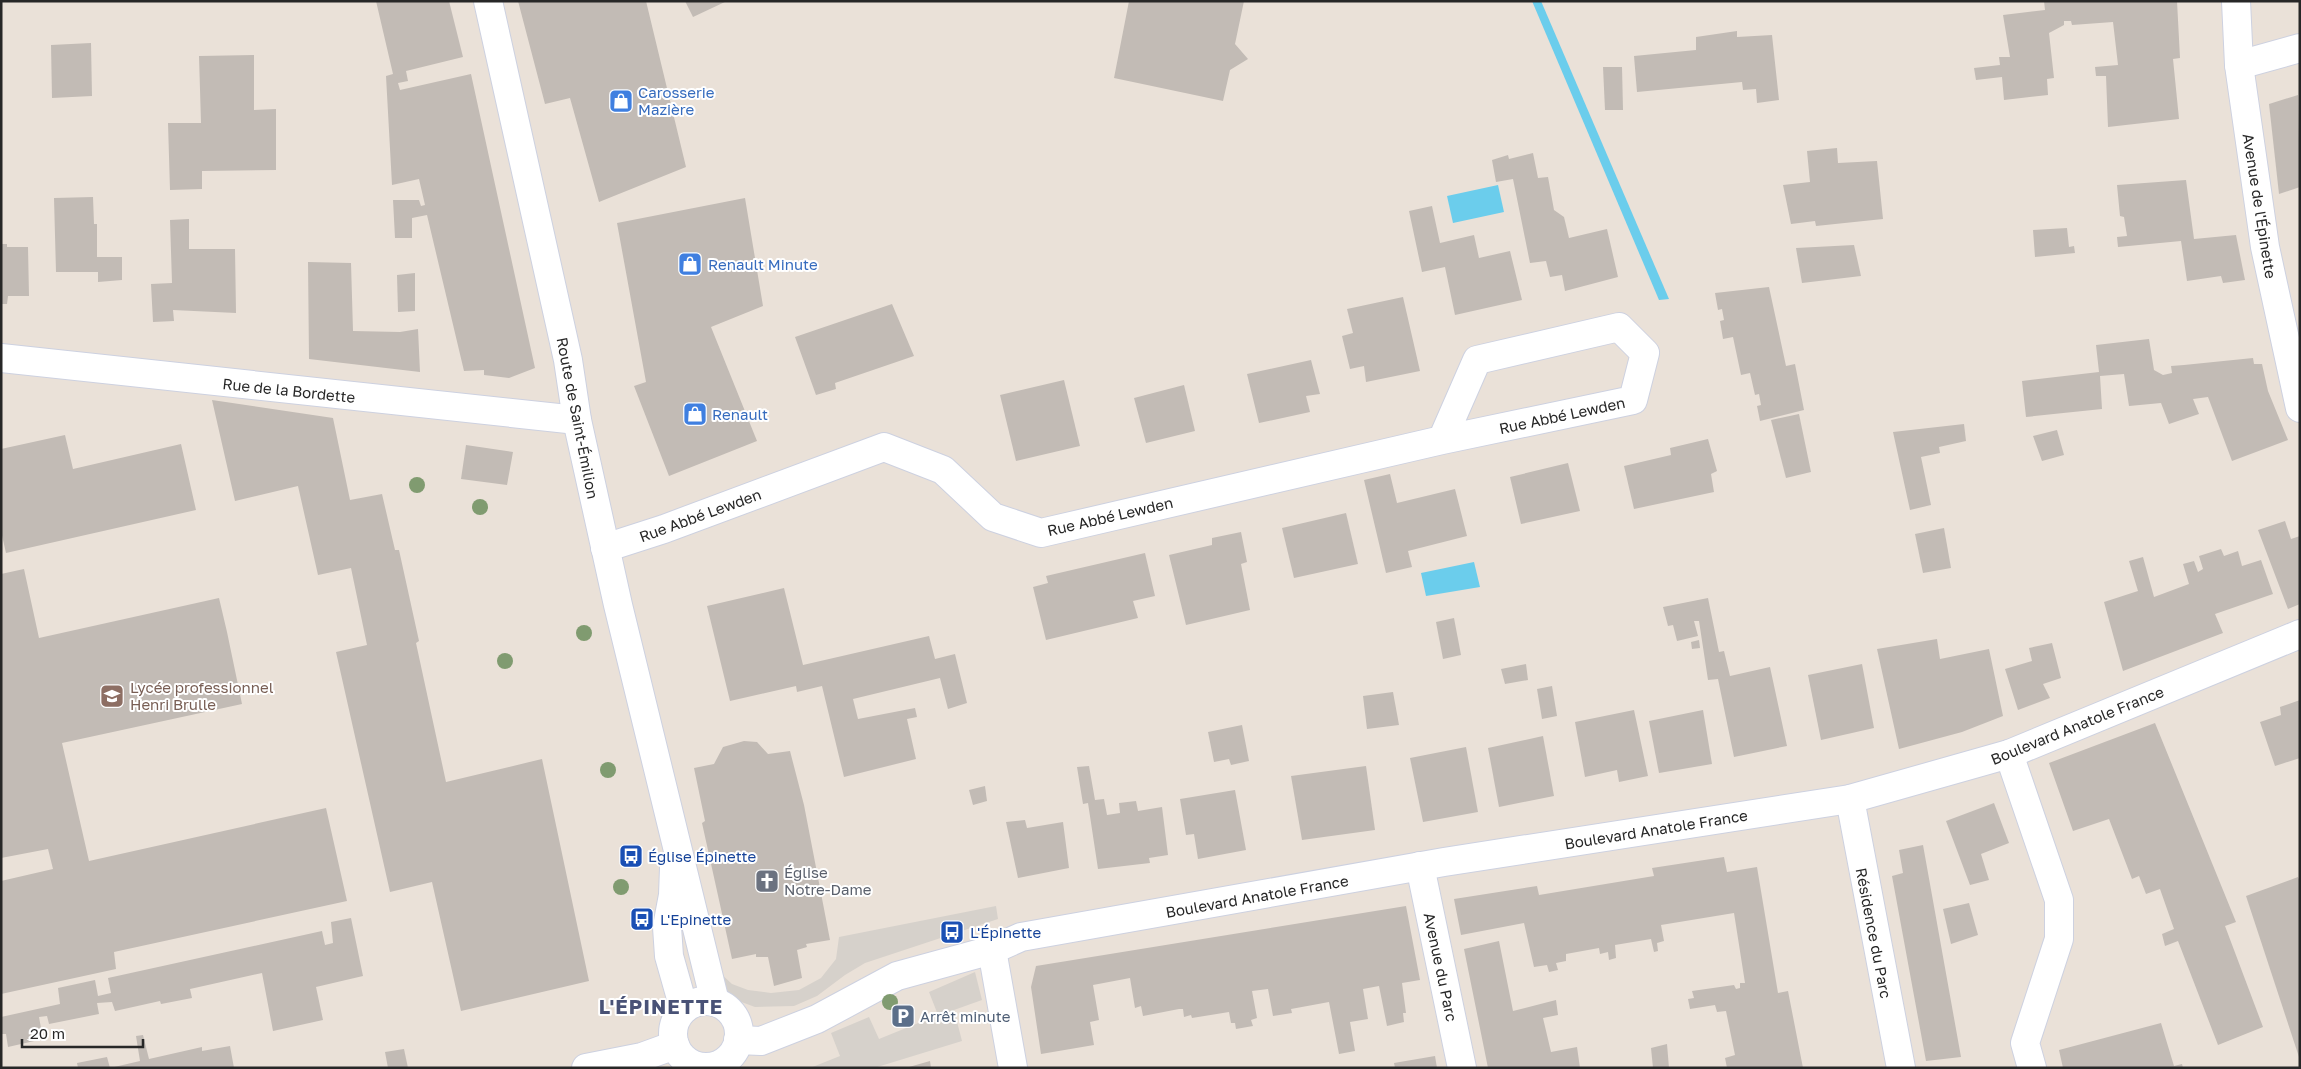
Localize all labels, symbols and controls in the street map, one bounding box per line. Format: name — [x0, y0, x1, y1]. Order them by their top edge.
place label: Carosserie Mazière — [638, 83, 715, 118]
shop icon: Carosserie Mazière — [608, 88, 634, 114]
street label: Avenue de l'Épinette — [2240, 132, 2280, 280]
shop icon: Renault Minute — [677, 251, 703, 277]
place label: Renault Minute — [708, 255, 818, 273]
street label: Route de Saint-Émilion — [553, 336, 603, 500]
street label: Rue de la Bordette — [222, 374, 357, 406]
street label: Rue Abbé Lewden — [1497, 393, 1627, 437]
shop icon: Renault — [682, 401, 708, 427]
place label: Renault — [712, 405, 768, 423]
street label: Rue Abbé Lewden — [637, 485, 763, 545]
street label: Rue Abbé Lewden — [1045, 493, 1175, 539]
place label: Lycée professionnel Henri Brulle — [130, 678, 274, 713]
street label: Boulevard Anatole France — [1988, 682, 2166, 768]
school or university icon: Lycée professionnel Henri Brulle — [99, 683, 125, 709]
street label: Boulevard Anatole France — [1563, 806, 1749, 852]
bus stop icon: Église Épinette — [618, 843, 644, 869]
place label: Église Épinette — [648, 847, 757, 865]
place label: Église Notre-Dame — [784, 863, 872, 898]
street label: Résidence du Parc — [1853, 866, 1895, 1000]
church icon: Église Notre-Dame — [754, 868, 780, 894]
street label: Boulevard Anatole France — [1164, 871, 1350, 921]
bus stop icon: L'Epinette — [629, 906, 655, 932]
place label: L'Epinette — [660, 910, 732, 928]
street label: Avenue du Parc — [1421, 911, 1461, 1023]
bus stop icon: L'Épinette — [939, 919, 965, 945]
place label: L'Épinette — [970, 923, 1042, 941]
district label: L'ÉPINETTE — [599, 994, 723, 1018]
parking icon: Arrêt minute — [890, 1003, 916, 1029]
place label: Arrêt minute — [920, 1007, 1011, 1025]
scale bar — [22, 1016, 144, 1048]
text: 20 m — [30, 1024, 65, 1042]

